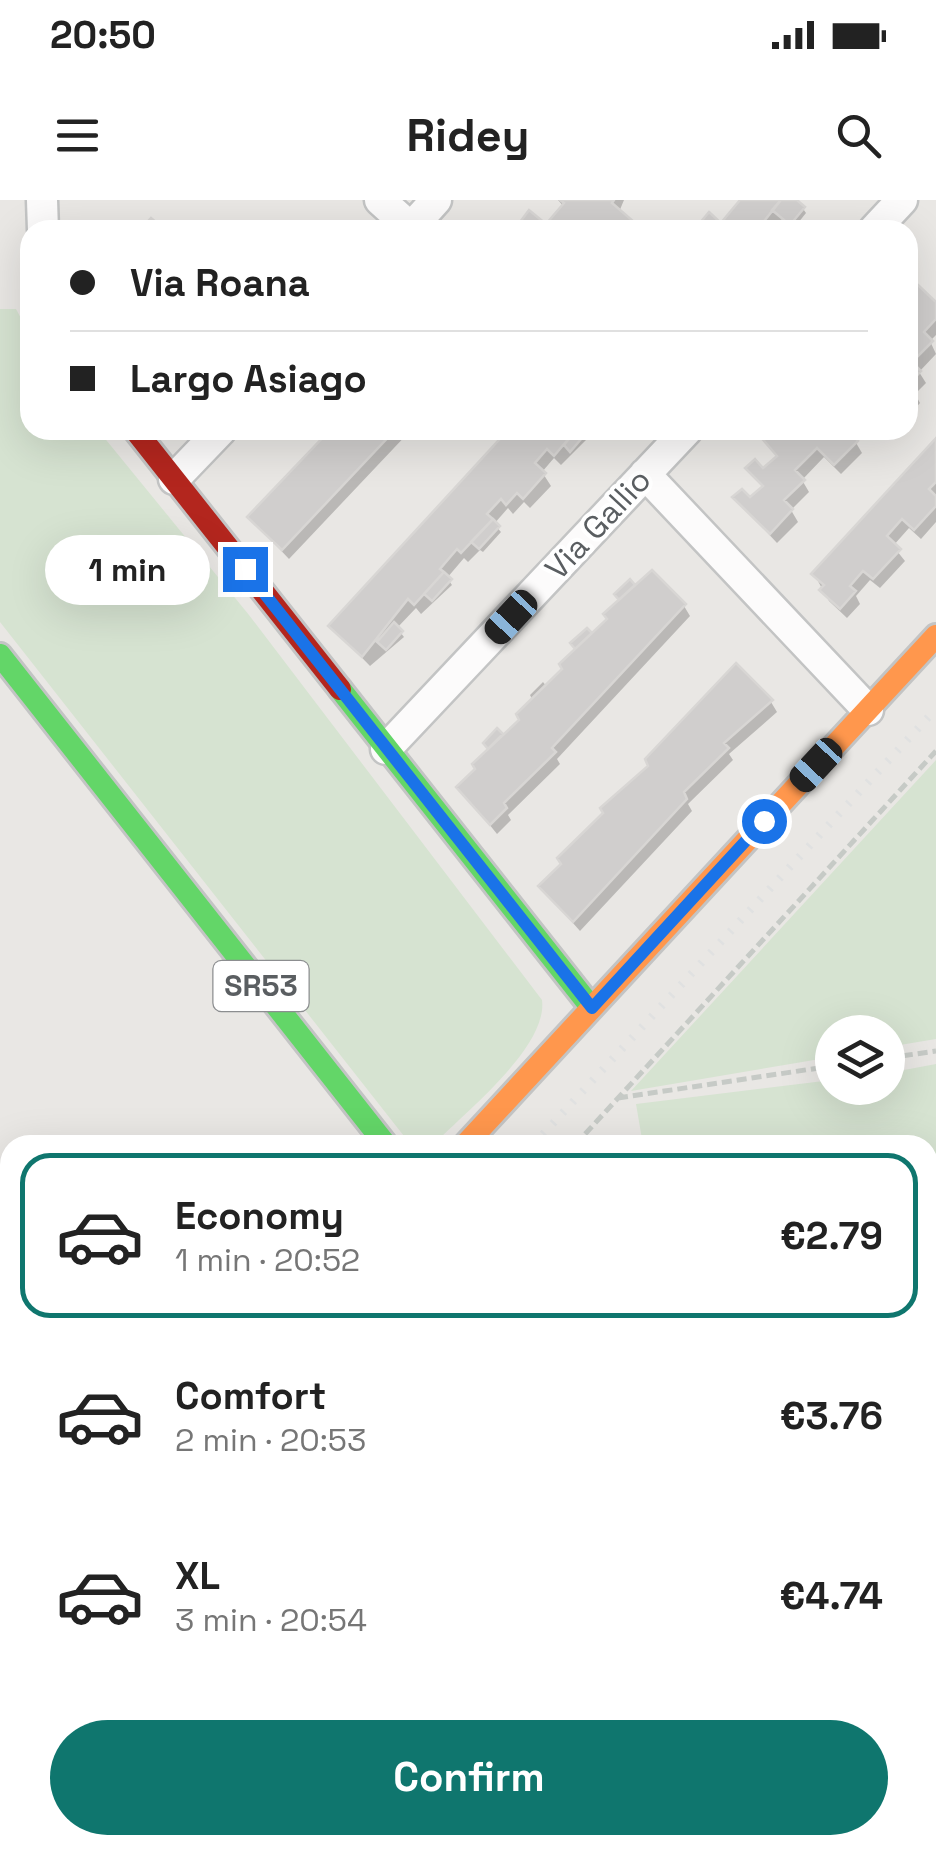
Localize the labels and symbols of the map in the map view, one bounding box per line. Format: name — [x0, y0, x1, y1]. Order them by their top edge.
street label: Via Gallio — [537, 460, 659, 588]
callout: 1 min — [45, 534, 210, 604]
route end — [223, 547, 268, 592]
car — [480, 585, 542, 649]
car — [785, 733, 847, 797]
route start — [742, 799, 787, 844]
road number: SR53 — [214, 961, 308, 1011]

